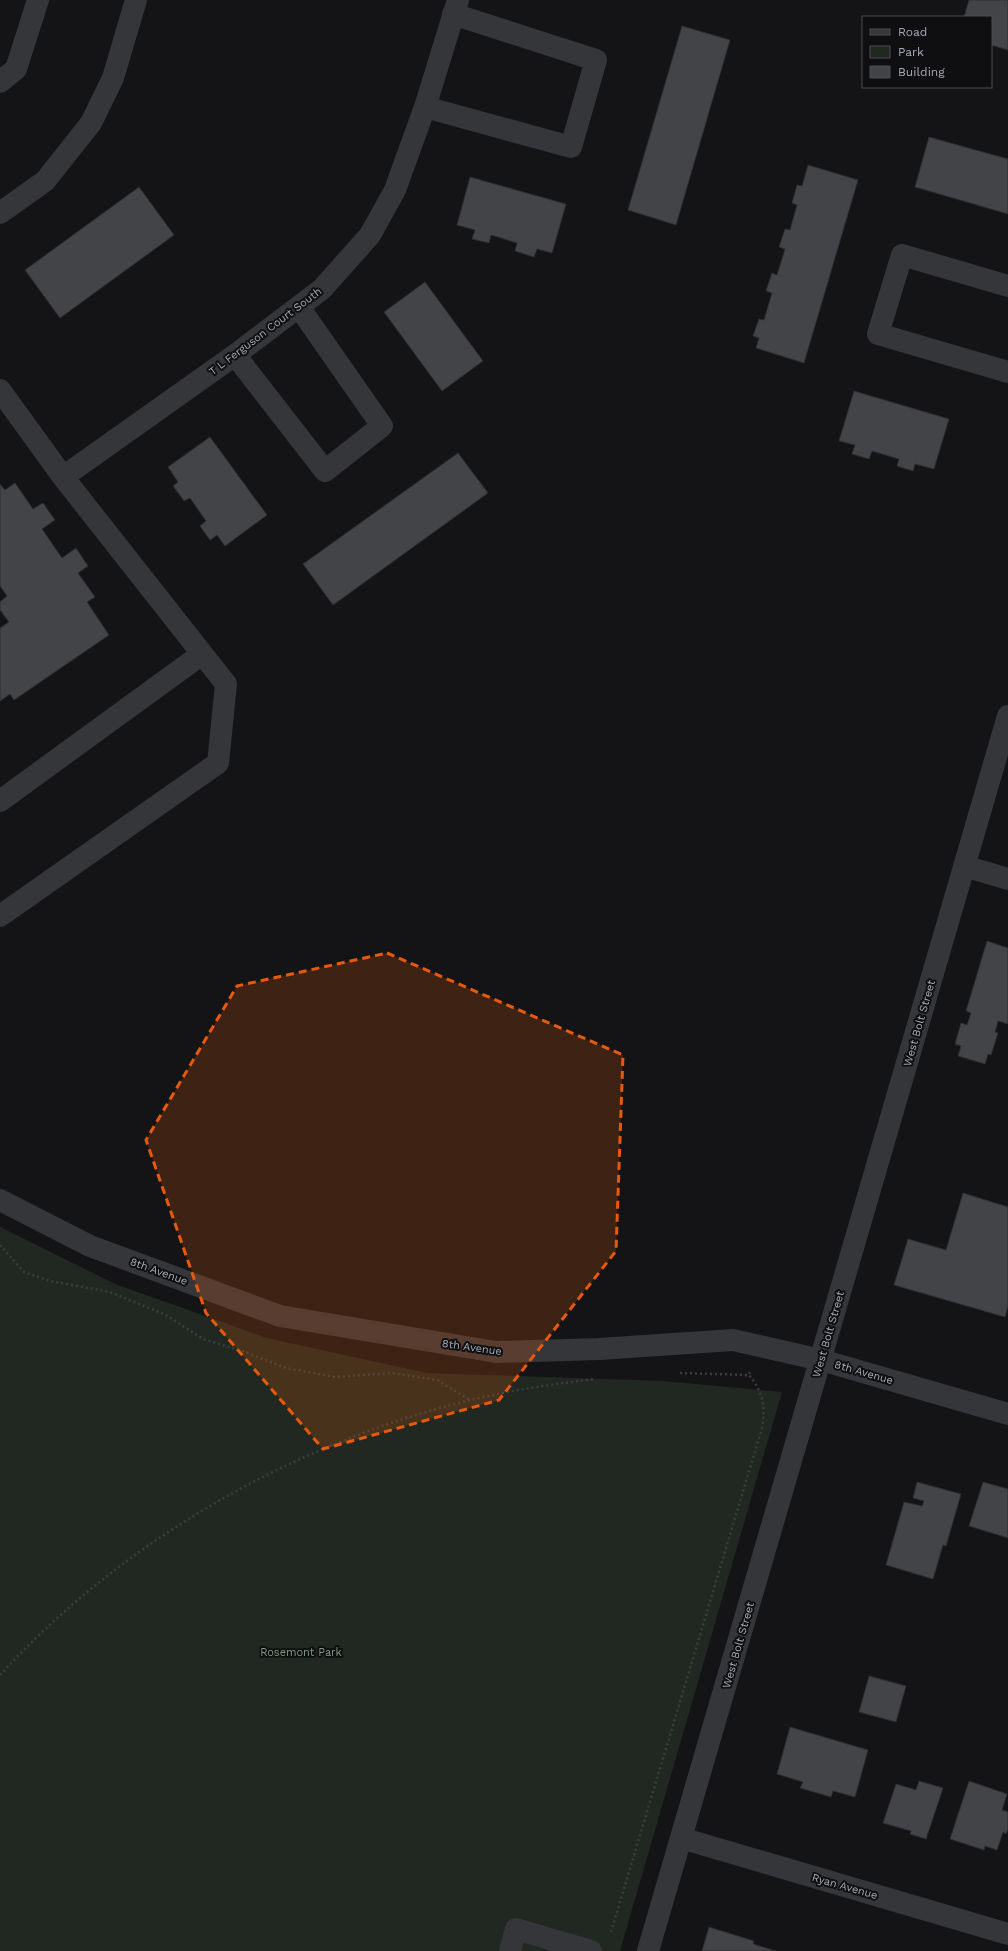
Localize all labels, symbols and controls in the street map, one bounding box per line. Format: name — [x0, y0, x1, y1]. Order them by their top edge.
legend — [862, 16, 992, 88]
text: Road — [898, 25, 927, 39]
text: Park — [898, 45, 924, 59]
text: Building — [898, 65, 945, 79]
street label: T L Ferguson Court South — [206, 285, 324, 378]
street label: West Bolt Street — [901, 978, 938, 1068]
street label: 8th Avenue — [128, 1255, 189, 1288]
street label: West Bolt Street — [810, 1289, 847, 1379]
street label: 8th Avenue — [441, 1337, 503, 1358]
street label: 8th Avenue — [833, 1358, 895, 1387]
street label: West Bolt Street — [720, 1600, 757, 1690]
park label: Rosemont Park — [260, 1646, 342, 1659]
street label: Ryan Avenue — [811, 1871, 879, 1902]

